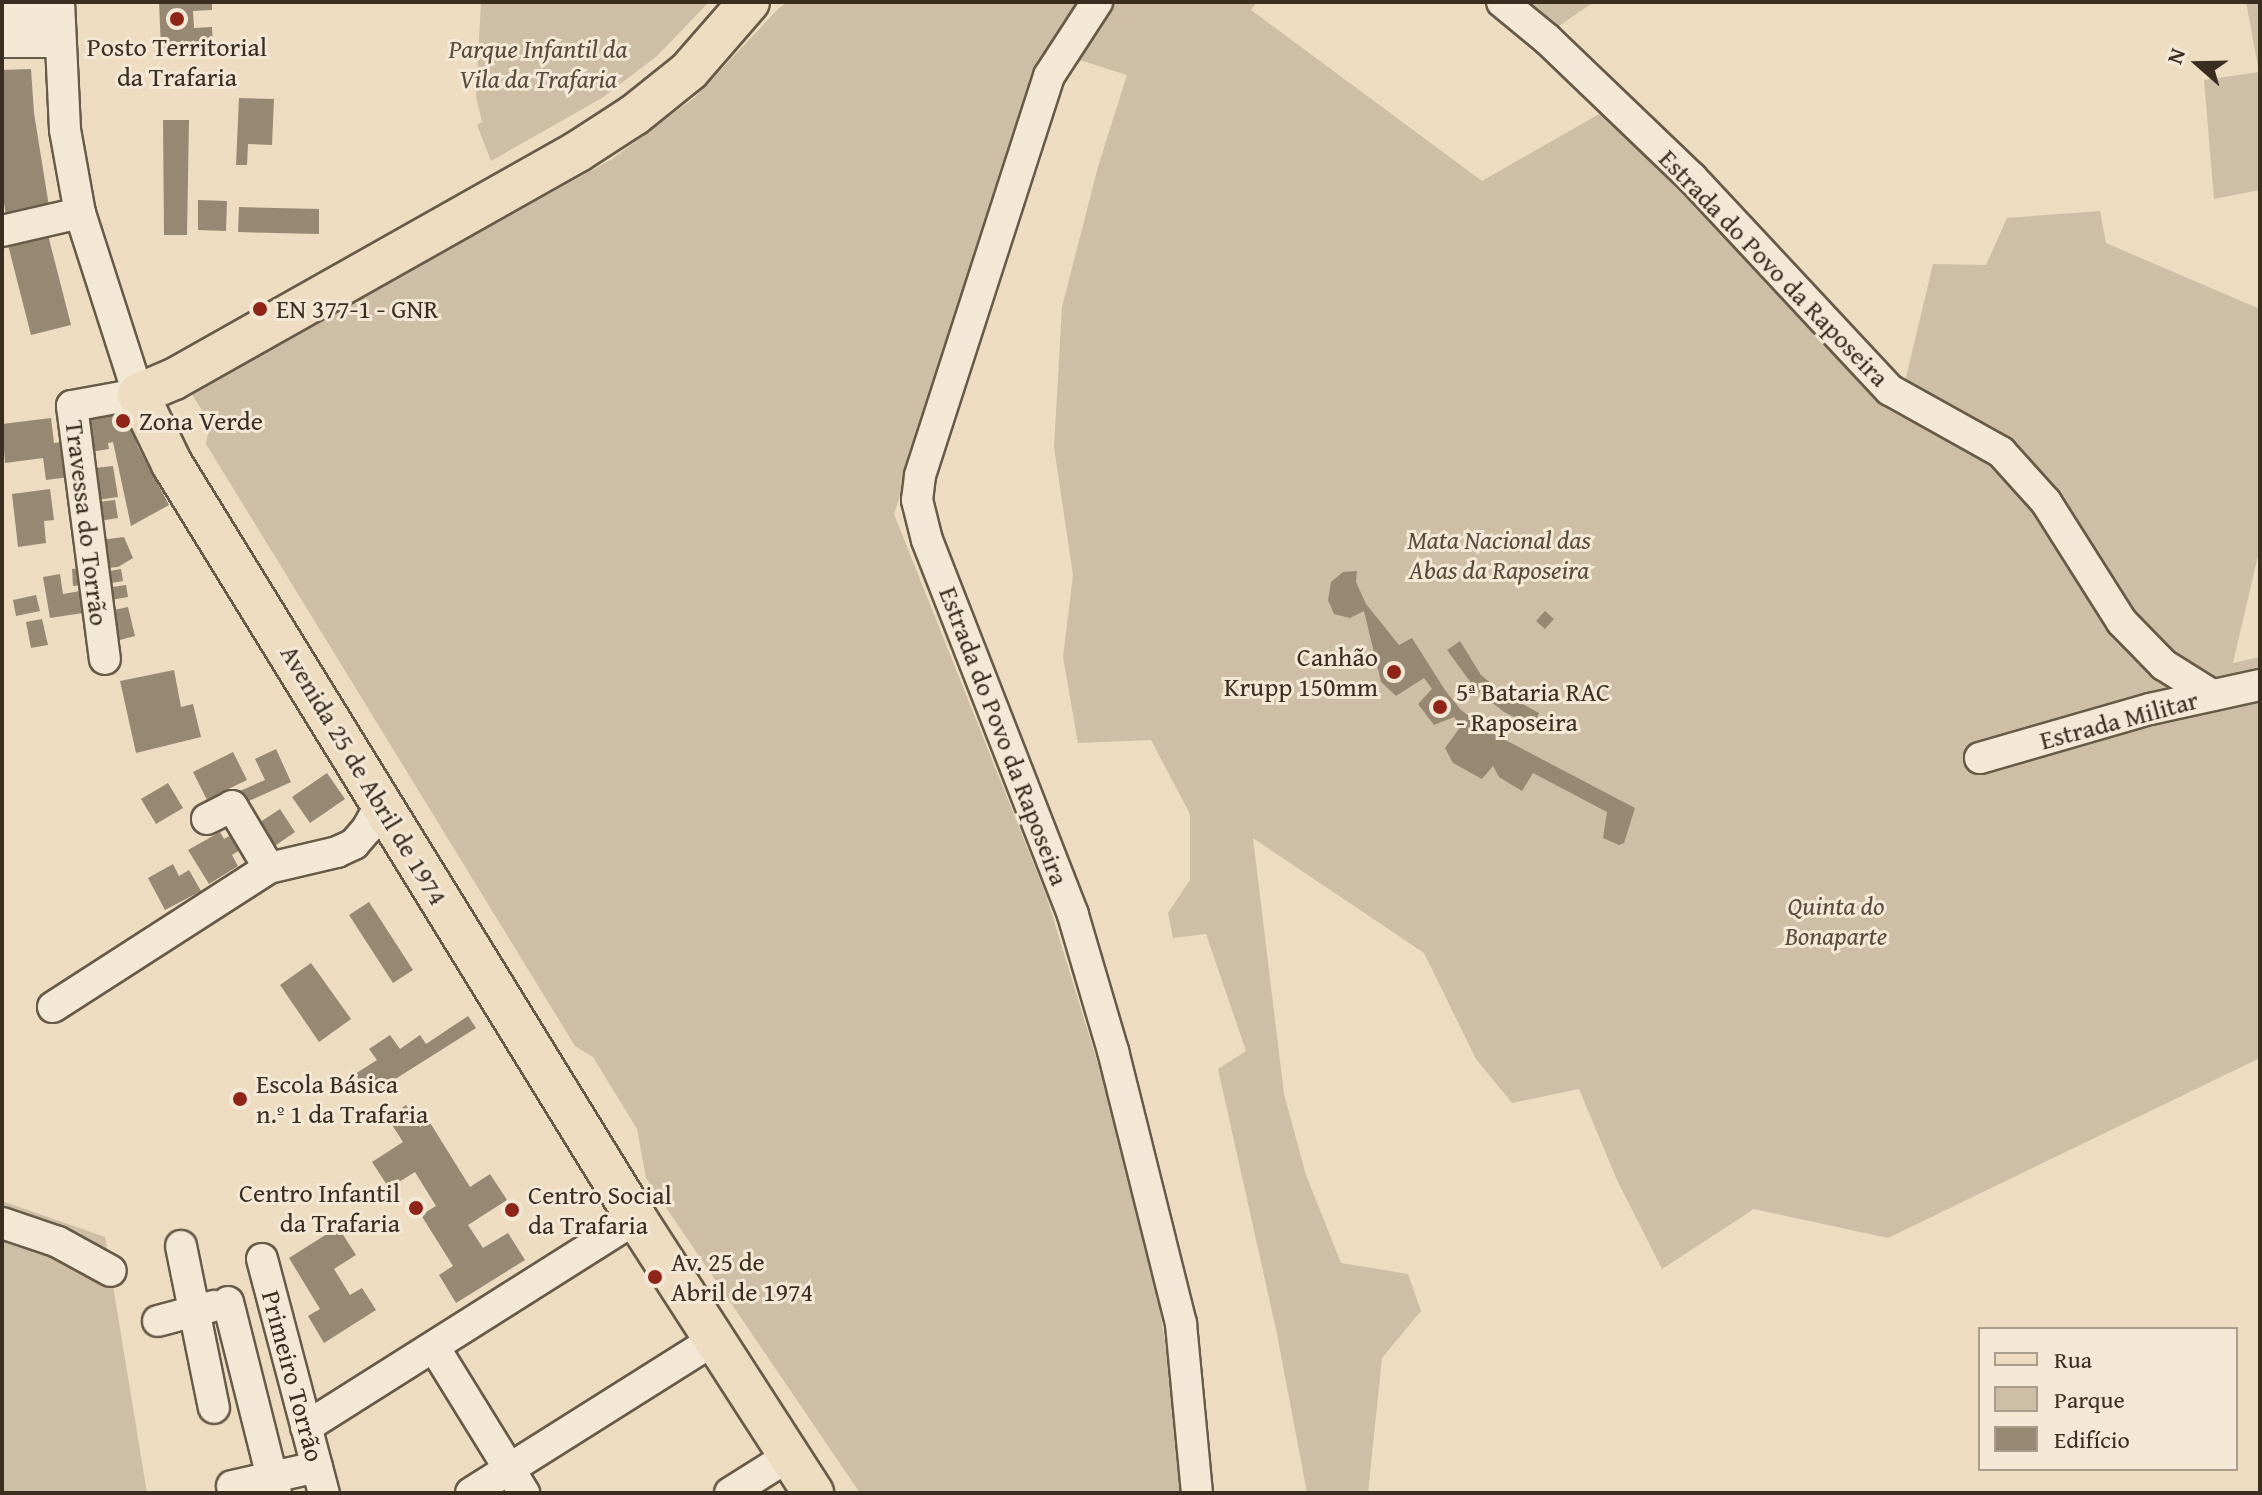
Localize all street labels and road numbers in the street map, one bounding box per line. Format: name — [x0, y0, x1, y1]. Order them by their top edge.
street label: Estrada do Povo da Raposeira — [1653, 143, 1895, 393]
street label: Travessa do Torrão — [59, 418, 115, 628]
street label: Estrada do Povo da Raposeira — [933, 582, 1075, 890]
street label: Avenida 25 de Abril de 1974 — [274, 639, 454, 911]
street label: Estrada Militar — [2036, 684, 2202, 756]
street label: Primeiro Torrão — [255, 1287, 331, 1465]

